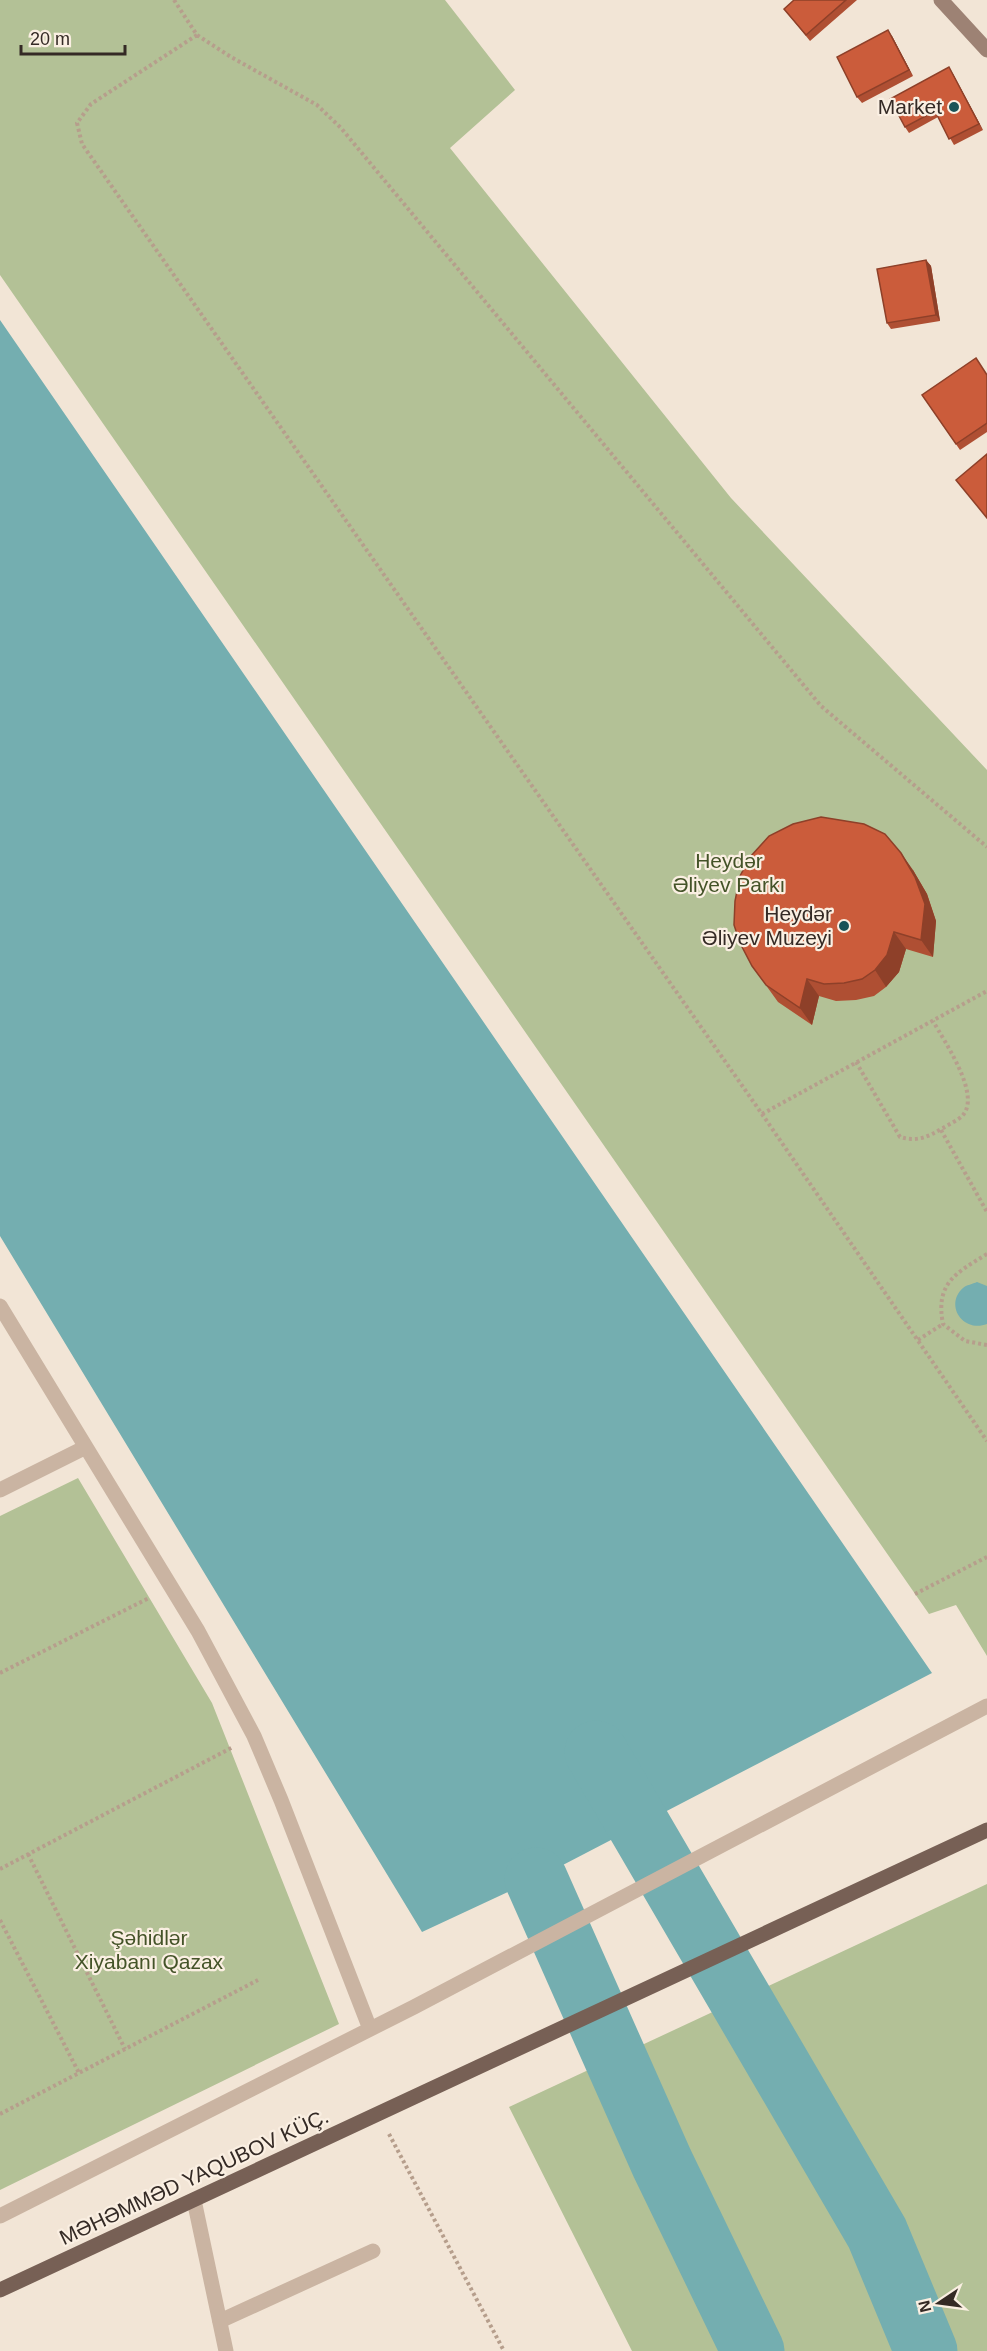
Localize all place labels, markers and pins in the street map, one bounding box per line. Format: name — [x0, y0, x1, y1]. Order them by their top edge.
place label: Market — [878, 95, 942, 118]
marker: Market — [947, 100, 961, 114]
place label: Heydər Əliyev Muzeyi — [702, 902, 832, 949]
marker: Heydər Əliyev Muzeyi — [837, 919, 851, 933]

